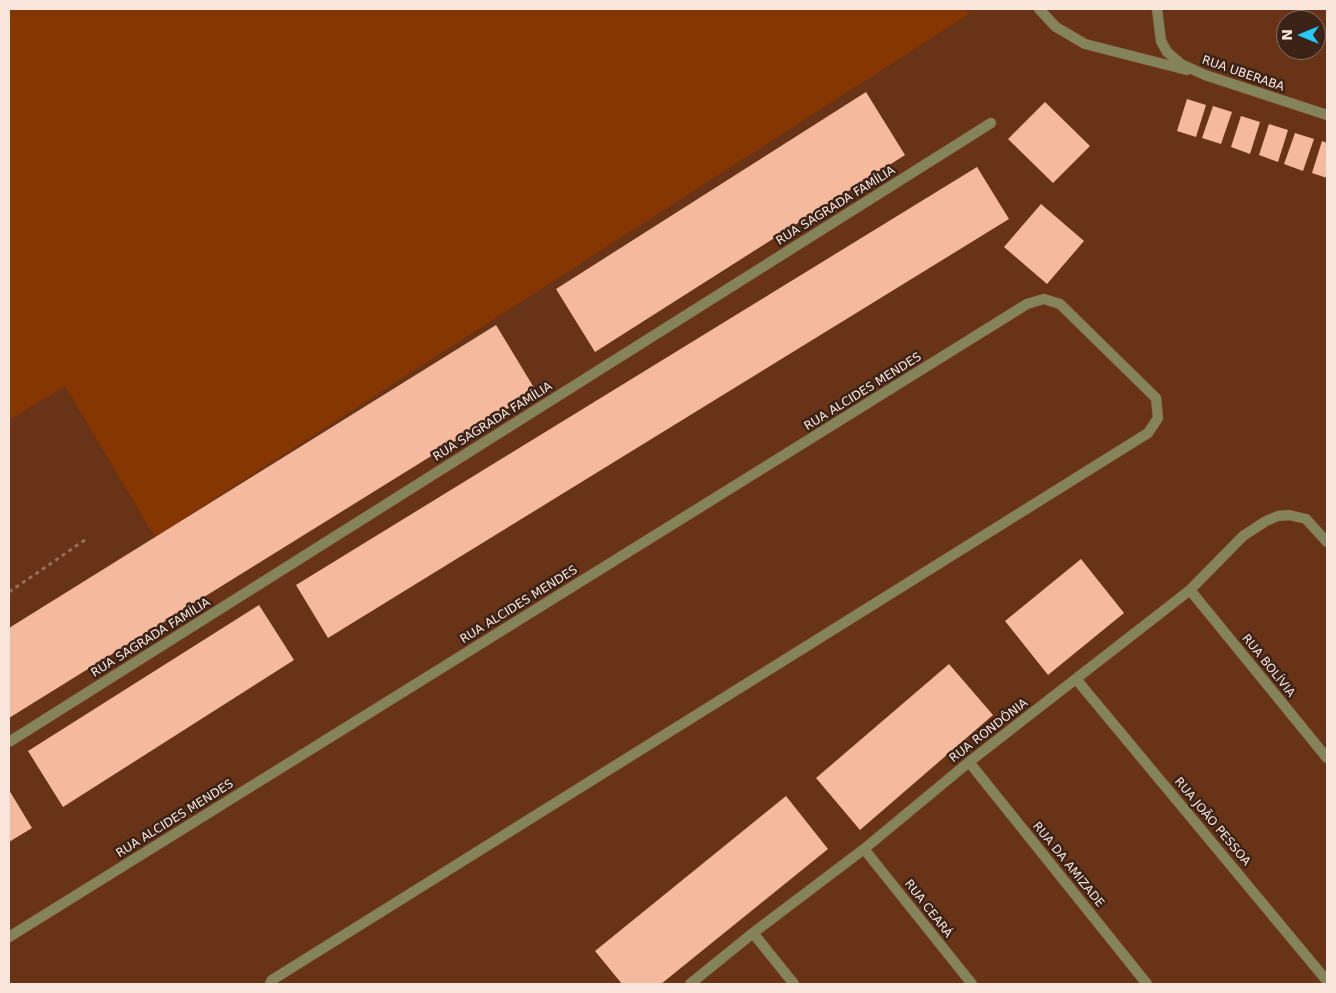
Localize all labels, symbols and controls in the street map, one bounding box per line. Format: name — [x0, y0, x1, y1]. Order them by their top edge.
north arrow — [1276, 10, 1326, 60]
text: N — [1279, 29, 1295, 41]
street label: RUA UBERABA — [1200, 53, 1286, 95]
street label: RUA SAGRADA FAMÍLIA — [774, 163, 898, 249]
street label: RUA ALCIDES MENDES — [802, 350, 924, 434]
street label: RUA SAGRADA FAMÍLIA — [431, 379, 555, 465]
street label: RUA ALCIDES MENDES — [458, 563, 580, 647]
street label: RUA SAGRADA FAMÍLIA — [89, 595, 213, 681]
street label: RUA BOLÍVIA — [1238, 632, 1298, 700]
street label: RUA RONDÔNIA — [947, 696, 1031, 766]
street label: RUA JOÃO PESSOA — [1171, 775, 1253, 869]
street label: RUA ALCIDES MENDES — [114, 777, 236, 861]
street label: RUA DA AMIZADE — [1029, 819, 1107, 911]
street label: RUA CEARÁ — [901, 877, 955, 941]

